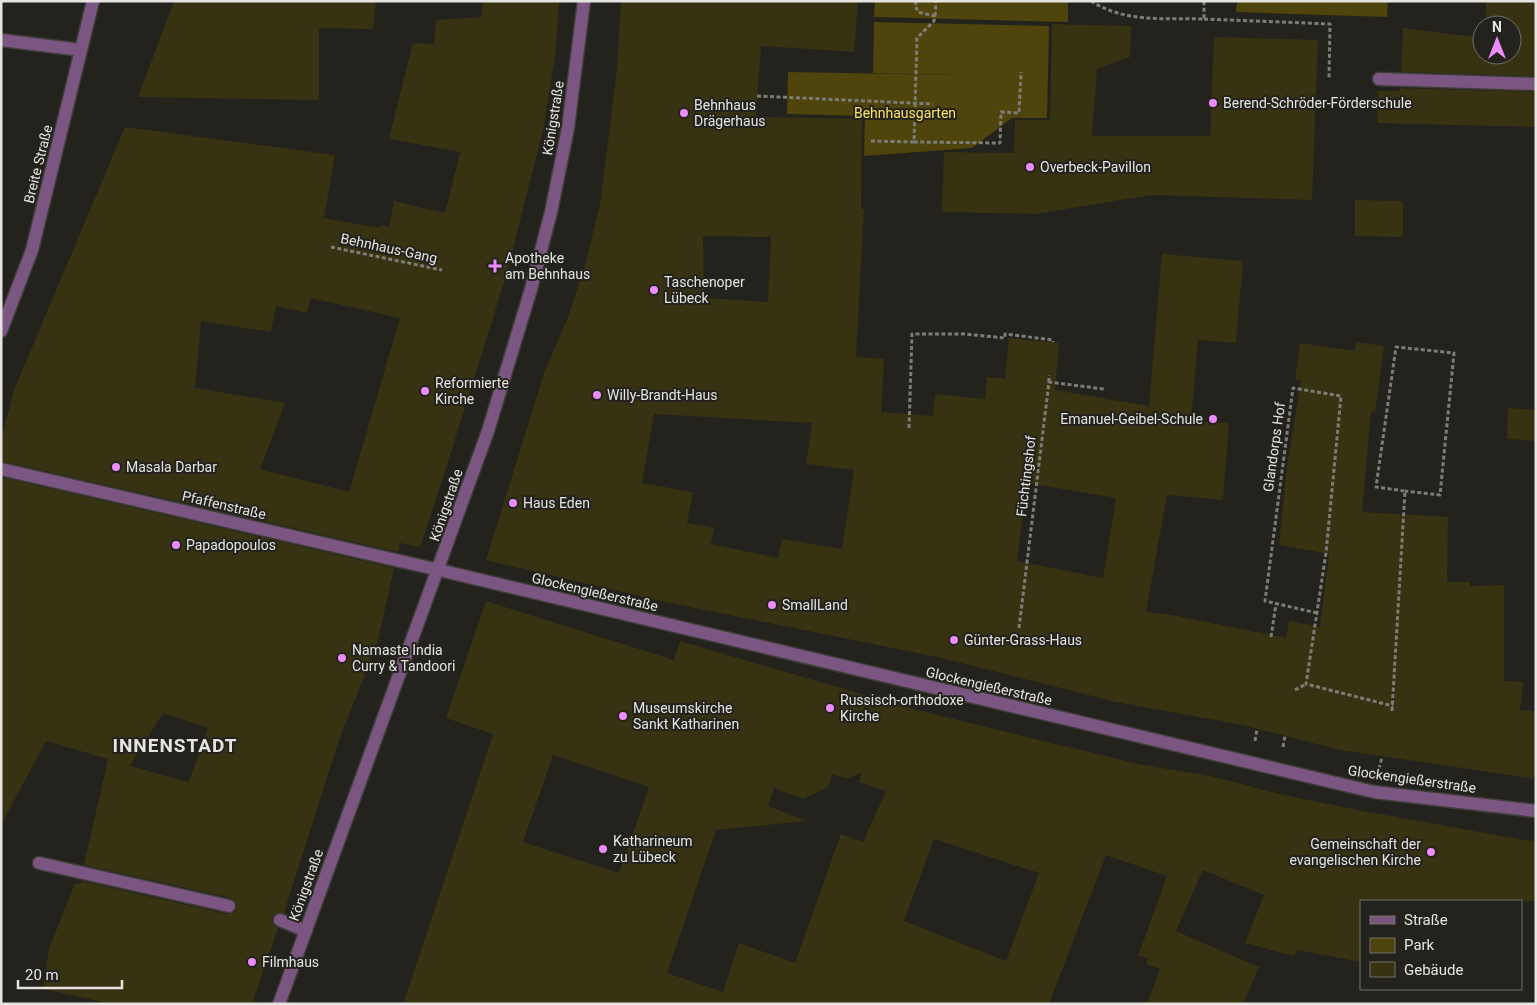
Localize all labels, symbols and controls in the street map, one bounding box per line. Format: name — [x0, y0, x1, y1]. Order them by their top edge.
north arrow — [1472, 15, 1522, 65]
text: N — [1492, 19, 1502, 35]
street label: Königstraße — [539, 80, 567, 156]
place label: Berend-Schröder-Förderschule — [1223, 95, 1412, 111]
place label: Behnhaus Drägerhaus — [694, 97, 766, 129]
marker: Berend-Schröder-Förderschule — [1207, 97, 1219, 109]
park label: Behnhausgarten — [854, 105, 956, 121]
marker: Behnhaus Drägerhaus — [678, 107, 690, 119]
street label: Breite Straße — [21, 123, 55, 205]
place label: Overbeck-Pavillon — [1040, 159, 1151, 175]
marker: Overbeck-Pavillon — [1024, 161, 1036, 173]
street label: Behnhaus-Gang — [339, 230, 439, 266]
place label: Apotheke am Behnhaus — [505, 250, 590, 282]
marker: Apotheke am Behnhaus — [489, 260, 501, 272]
place label: Taschenoper Lübeck — [664, 274, 745, 306]
marker: Taschenoper Lübeck — [648, 284, 660, 296]
place label: Reformierte Kirche — [435, 375, 509, 407]
marker: Reformierte Kirche — [419, 385, 431, 397]
place label: Willy-Brandt-Haus — [607, 387, 718, 403]
marker: Willy-Brandt-Haus — [591, 389, 603, 401]
street label: Glandorps Hof — [1260, 401, 1288, 493]
place label: Emanuel-Geibel-Schule — [1060, 411, 1203, 427]
marker: Emanuel-Geibel-Schule — [1207, 413, 1219, 425]
street label: Füchtingshof — [1013, 434, 1039, 518]
place label: Masala Darbar — [126, 459, 217, 475]
marker: Masala Darbar — [110, 461, 122, 473]
street label: Königstraße — [426, 467, 466, 543]
street label: Pfaffenstraße — [180, 488, 268, 522]
place label: Haus Eden — [523, 495, 590, 511]
marker: Haus Eden — [507, 497, 519, 509]
place label: Papadopoulos — [186, 537, 276, 553]
marker: Papadopoulos — [170, 539, 182, 551]
street label: Glockengießerstraße — [530, 570, 660, 614]
place label: SmallLand — [782, 597, 848, 613]
marker: SmallLand — [766, 599, 778, 611]
place label: Günter-Grass-Haus — [964, 632, 1082, 648]
marker: Günter-Grass-Haus — [948, 634, 960, 646]
place label: Namaste India Curry & Tandoori — [352, 642, 455, 674]
marker: Namaste India Curry & Tandoori — [336, 652, 348, 664]
street label: Glockengießerstraße — [924, 664, 1054, 708]
place label: Russisch-orthodoxe Kirche — [840, 692, 964, 724]
place label: Museumskirche Sankt Katharinen — [633, 700, 739, 732]
marker: Russisch-orthodoxe Kirche — [824, 702, 836, 714]
marker: Museumskirche Sankt Katharinen — [617, 710, 629, 722]
district label: INNENSTADT — [112, 734, 238, 757]
street label: Glockengießerstraße — [1347, 762, 1477, 796]
place label: Katharineum zu Lübeck — [613, 833, 693, 865]
place label: Gemeinschaft der evangelischen Kirche — [1289, 836, 1421, 868]
marker: Katharineum zu Lübeck — [597, 843, 609, 855]
marker: Gemeinschaft der evangelischen Kirche — [1425, 846, 1437, 858]
street label: Königstraße — [286, 847, 326, 923]
legend — [1360, 900, 1522, 990]
text: Straße — [1404, 911, 1448, 929]
text: Park — [1404, 936, 1435, 954]
place label: Filmhaus — [262, 954, 319, 970]
marker: Filmhaus — [246, 956, 258, 968]
scale bar — [18, 958, 121, 990]
text: Gebäude — [1404, 961, 1463, 979]
text: 20 m — [25, 966, 59, 984]

